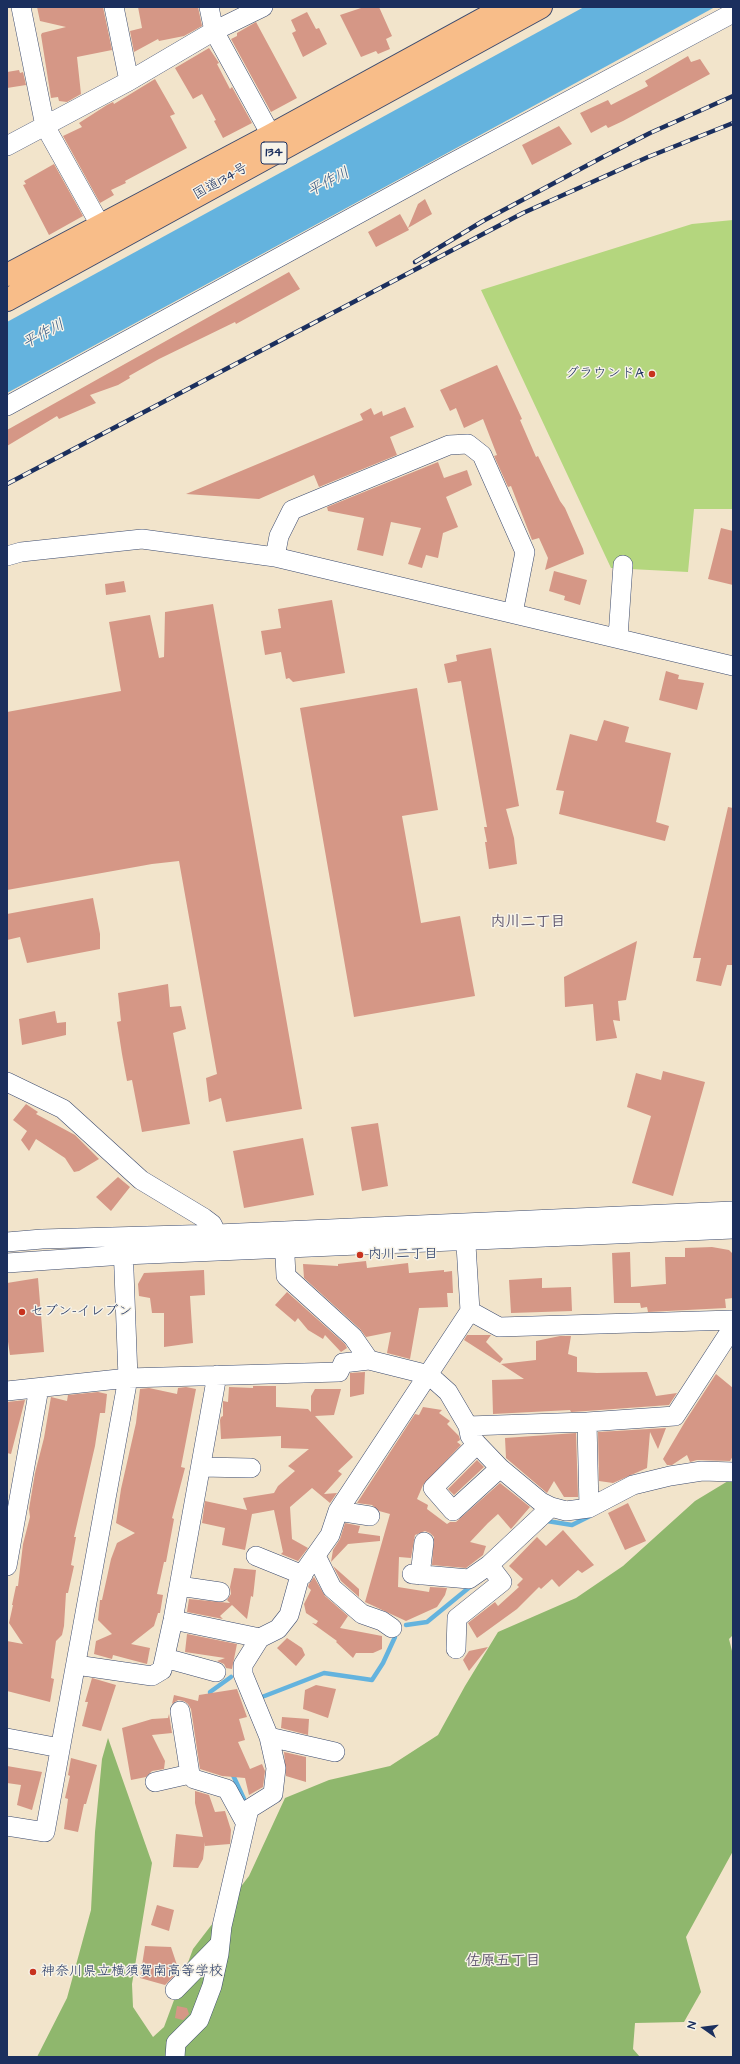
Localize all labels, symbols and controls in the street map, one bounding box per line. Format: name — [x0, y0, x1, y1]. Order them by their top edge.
road number: 134 — [261, 142, 287, 164]
street label: 国道134号 — [190, 160, 252, 204]
water label: 平作川 — [305, 164, 353, 202]
water label: 平作川 — [20, 316, 68, 354]
place label: グラウンドA — [565, 366, 644, 382]
marker: グラウンドA — [647, 369, 657, 379]
district label: 内川二丁目 — [491, 914, 565, 932]
place label: 内川二丁目 — [368, 1247, 438, 1263]
marker: 内川二丁目 — [355, 1250, 365, 1260]
place label: セブン-イレブン — [30, 1304, 132, 1320]
marker: セブン-イレブン — [17, 1307, 27, 1317]
district label: 佐原五丁目 — [466, 1953, 540, 1971]
place label: 神奈川県立横須賀南高等学校 — [41, 1964, 223, 1980]
marker: 神奈川県立横須賀南高等学校 — [28, 1967, 38, 1977]
north arrow — [684, 2008, 724, 2048]
text: N — [684, 2020, 700, 2030]

